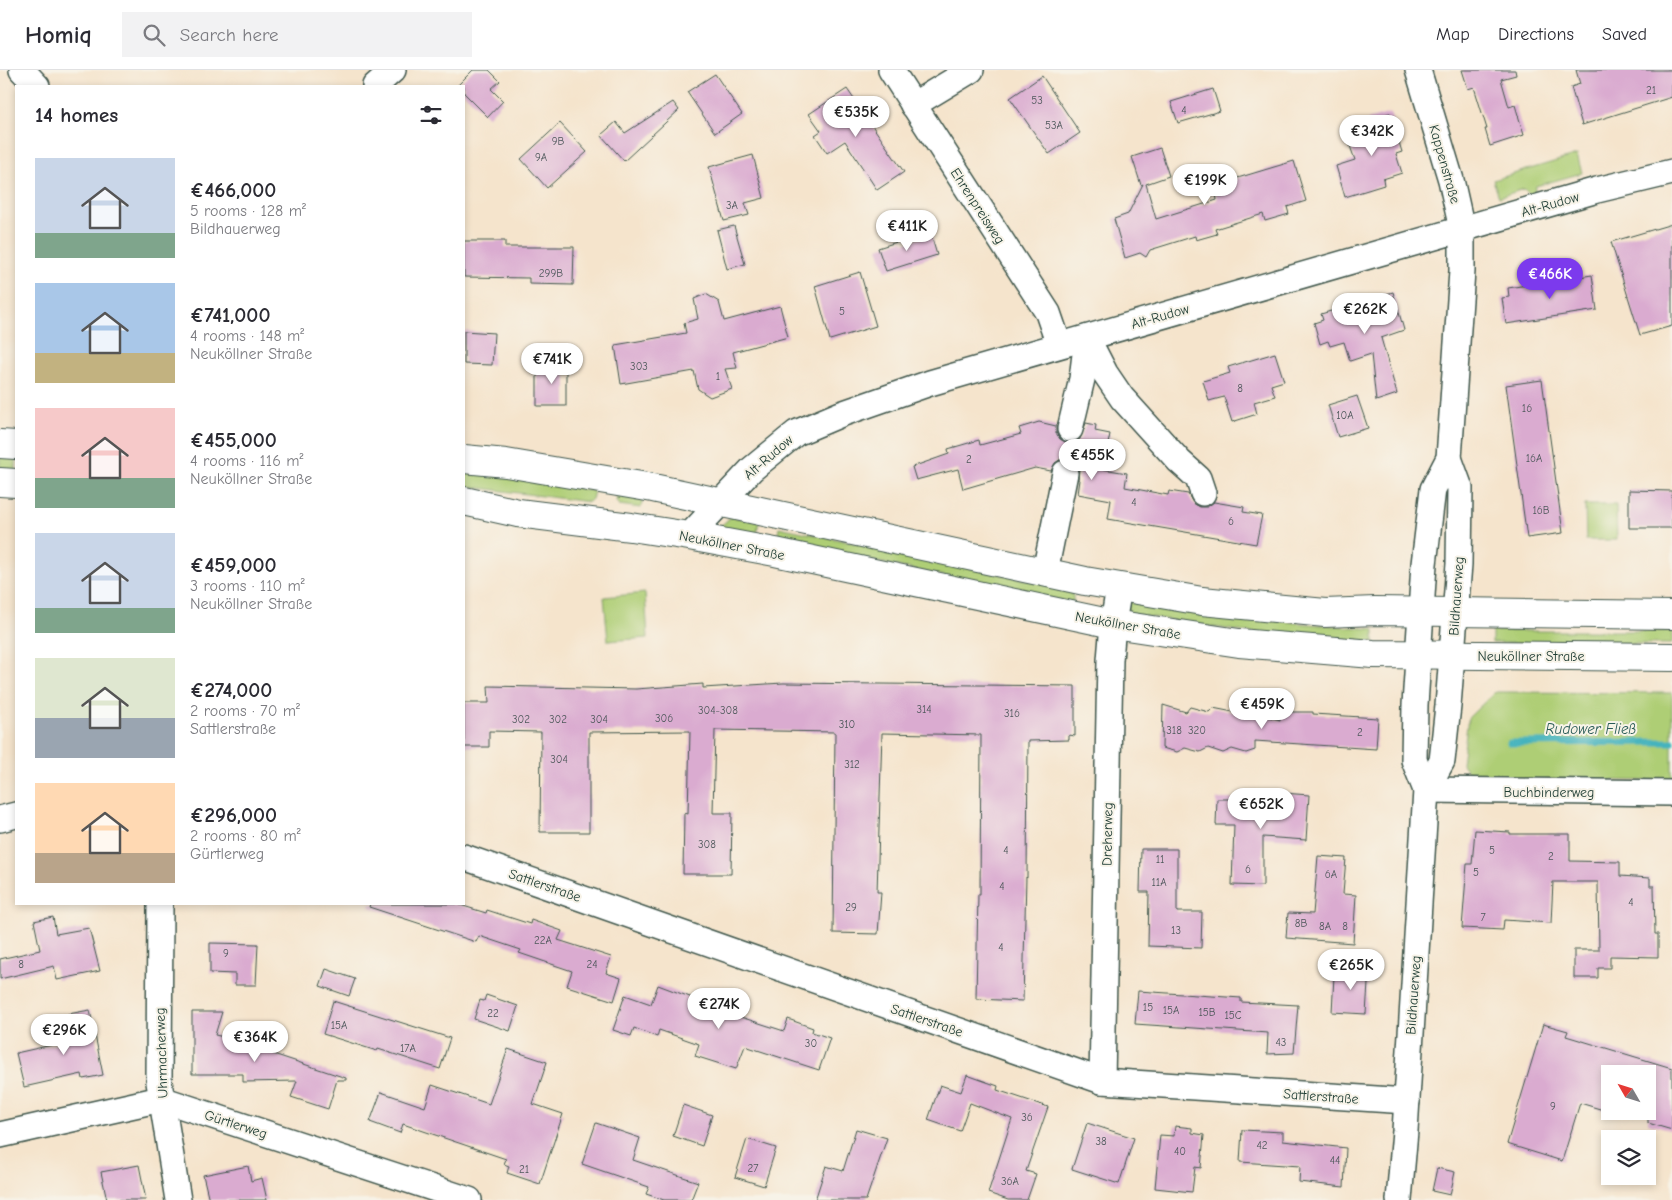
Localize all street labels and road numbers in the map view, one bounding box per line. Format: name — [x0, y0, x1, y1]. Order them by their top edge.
street label: Kappenstraße — [1425, 123, 1464, 206]
street label: Ehrenpreisweg — [947, 165, 1008, 248]
street label: Alt-Rudow — [1519, 188, 1582, 221]
street label: Alt-Rudow — [1129, 300, 1192, 333]
street label: Alt-Rudow — [740, 431, 797, 483]
street label: Neuköllner Straße — [678, 527, 786, 564]
street label: Bildhauerweg — [1445, 556, 1468, 636]
street label: Neuköllner Straße — [1074, 608, 1182, 643]
street label: Neuköllner Straße — [1477, 648, 1585, 665]
street label: Buchbinderweg — [1503, 784, 1595, 801]
street label: Dreherweg — [1098, 802, 1117, 866]
street label: Sattlerstraße — [506, 865, 583, 906]
street label: Bildhauerweg — [1402, 955, 1425, 1035]
street label: Sattlerstraße — [888, 1000, 965, 1041]
street label: Uhrmacherweg — [151, 1007, 172, 1099]
street label: Sattlerstraße — [1283, 1085, 1359, 1108]
street label: Gürtlerweg — [202, 1106, 269, 1143]

